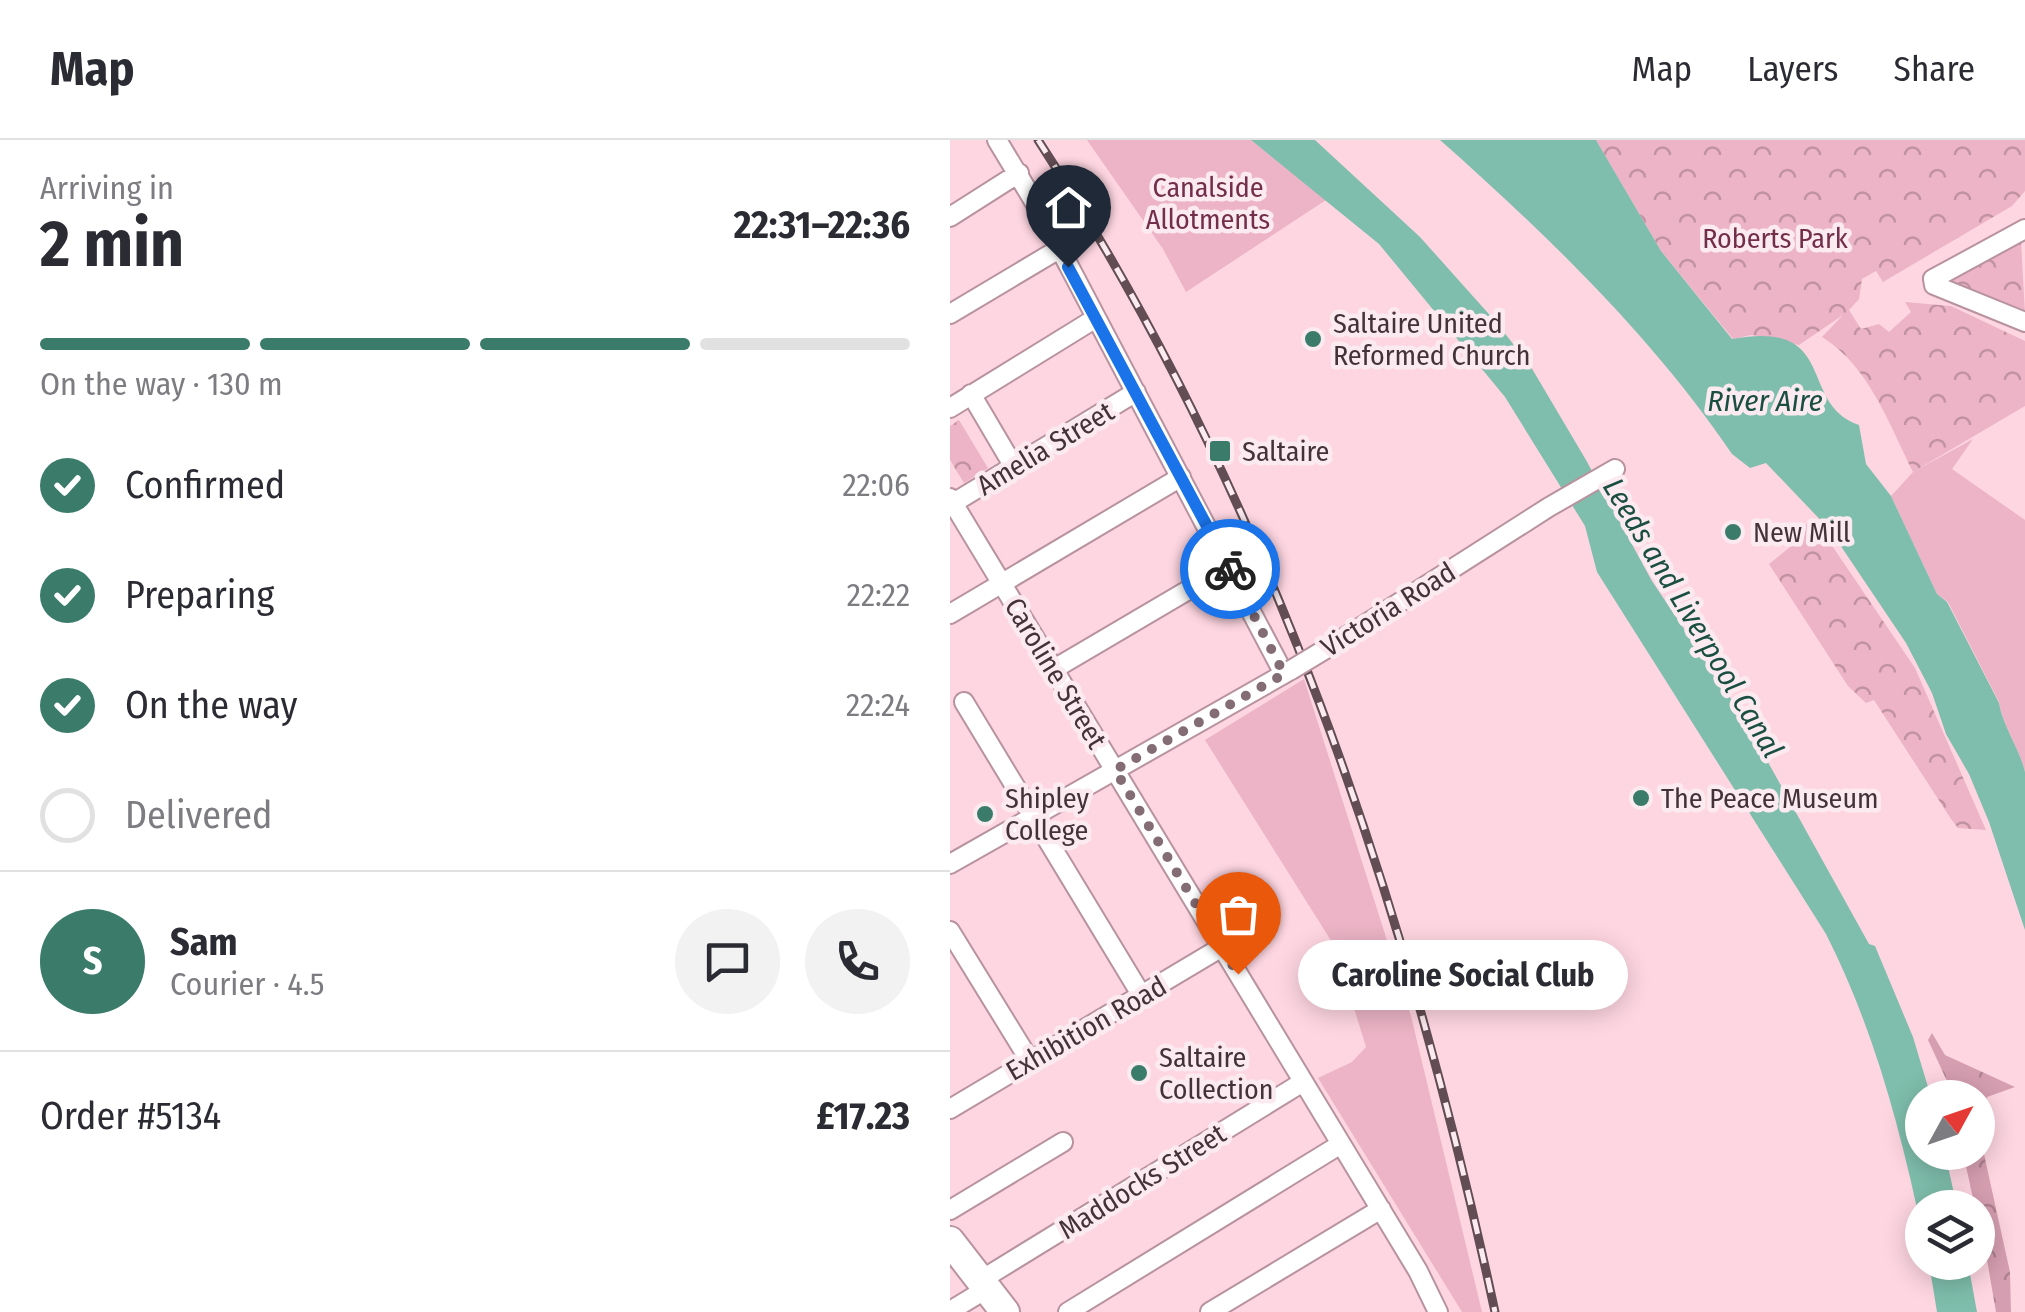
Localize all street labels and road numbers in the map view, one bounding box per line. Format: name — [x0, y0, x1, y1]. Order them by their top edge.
street label: Amelia Street — [971, 394, 1120, 502]
street label: Victoria Road — [1315, 555, 1461, 664]
street label: Caroline Street — [998, 592, 1114, 755]
street label: Exhibition Road — [1000, 969, 1172, 1088]
street label: Maddocks Street — [1053, 1116, 1233, 1246]

